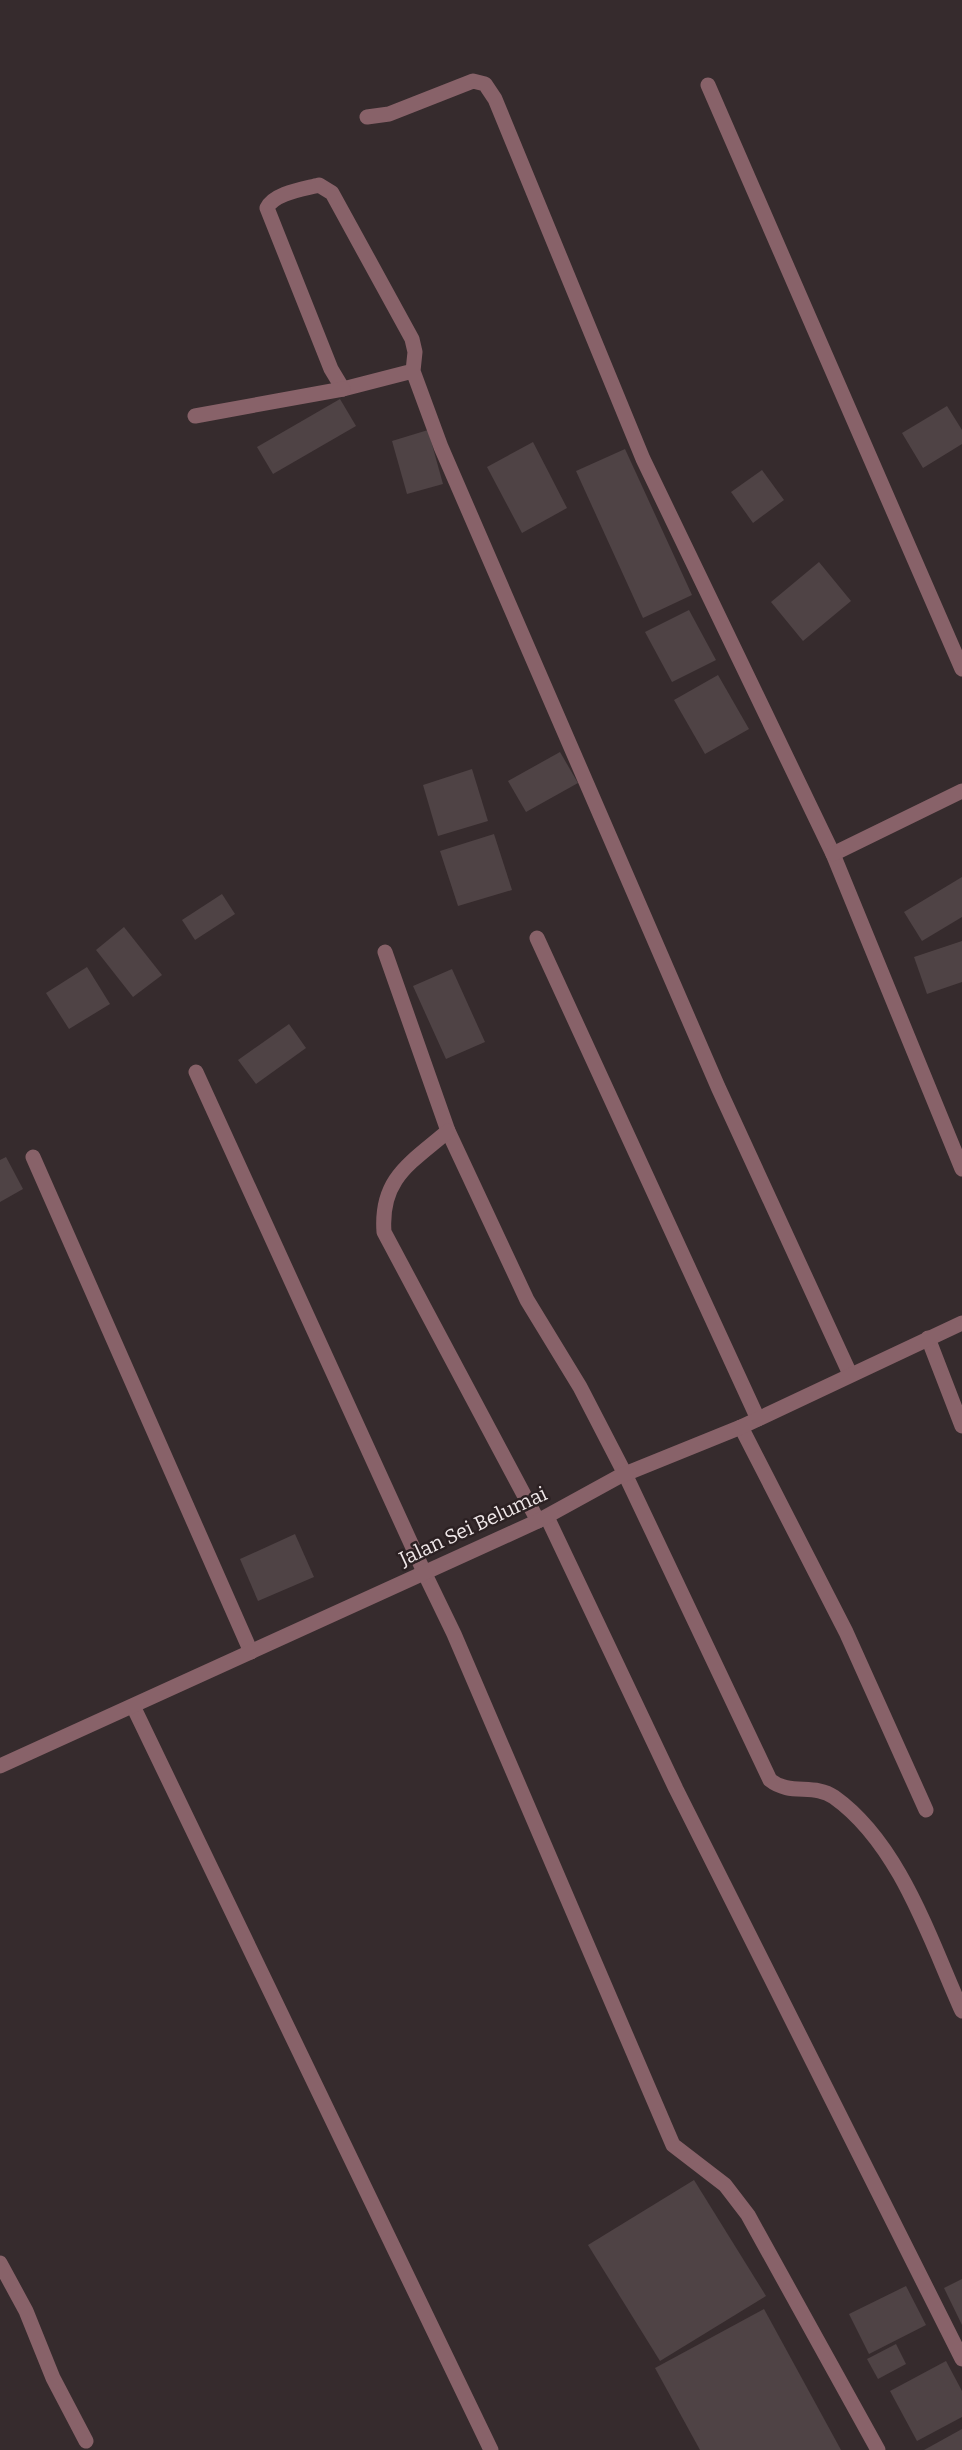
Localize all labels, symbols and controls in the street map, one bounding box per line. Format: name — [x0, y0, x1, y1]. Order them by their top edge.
street label: Jalan Sei Belumai — [394, 1481, 551, 1571]

